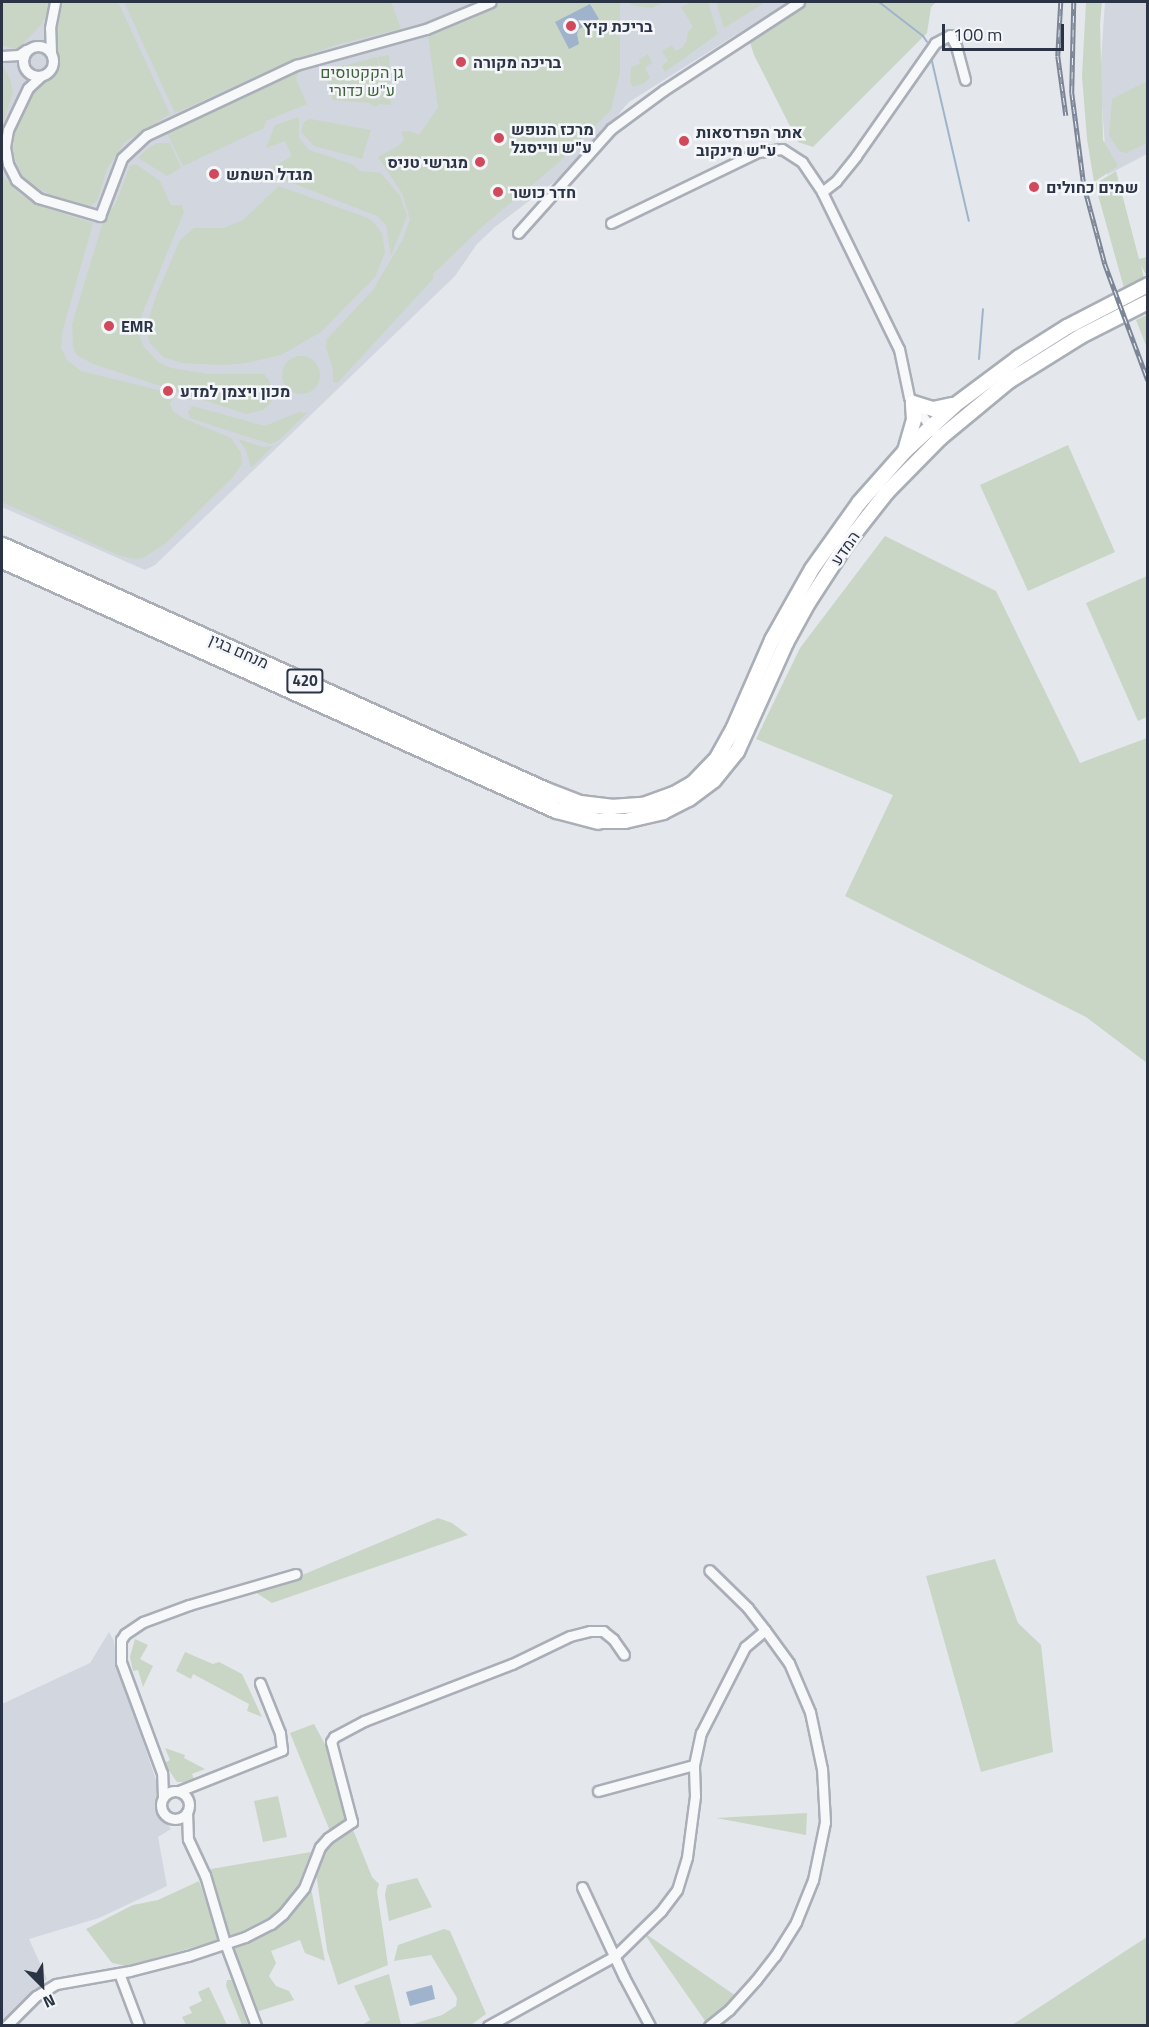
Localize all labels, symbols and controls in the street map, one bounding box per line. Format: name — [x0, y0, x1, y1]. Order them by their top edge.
scale bar — [945, 12, 1066, 50]
place label: בריכת קיץ — [583, 16, 653, 36]
marker: בריכת קיץ — [564, 19, 578, 33]
text: 100 m — [953, 21, 1002, 48]
place label: בריכה מקורה — [473, 52, 561, 72]
marker: בריכה מקורה — [454, 55, 468, 69]
park label: גן הקקטוסים ע"ש כדורי — [320, 62, 404, 100]
place label: מרכז הנופש ע"ש ווייסגל — [511, 119, 594, 157]
place label: אתר הפרדסאות ע"ש מינקוב — [696, 122, 802, 160]
marker: מרכז הנופש ע"ש ווייסגל — [492, 131, 506, 145]
marker: אתר הפרדסאות ע"ש מינקוב — [677, 134, 691, 148]
place label: מגרשי טניס — [387, 152, 468, 172]
marker: מגרשי טניס — [473, 155, 487, 169]
place label: מגדל השמש — [226, 164, 313, 184]
marker: מגדל השמש — [207, 167, 221, 181]
place label: שמים כחולים — [1046, 177, 1138, 197]
marker: שמים כחולים — [1027, 180, 1041, 194]
place label: חדר כושר — [510, 182, 576, 202]
marker: חדר כושר — [491, 185, 505, 199]
place label: EMR — [121, 316, 154, 336]
marker: EMR — [102, 319, 116, 333]
place label: מכון ויצמן למדע — [180, 381, 290, 401]
marker: מכון ויצמן למדע — [161, 384, 175, 398]
street label: המדע — [826, 527, 864, 569]
street label: מנחם בגין — [206, 629, 272, 673]
road number: 420 — [286, 669, 324, 693]
north arrow — [12, 1955, 72, 2015]
text: N — [39, 1988, 59, 2015]

